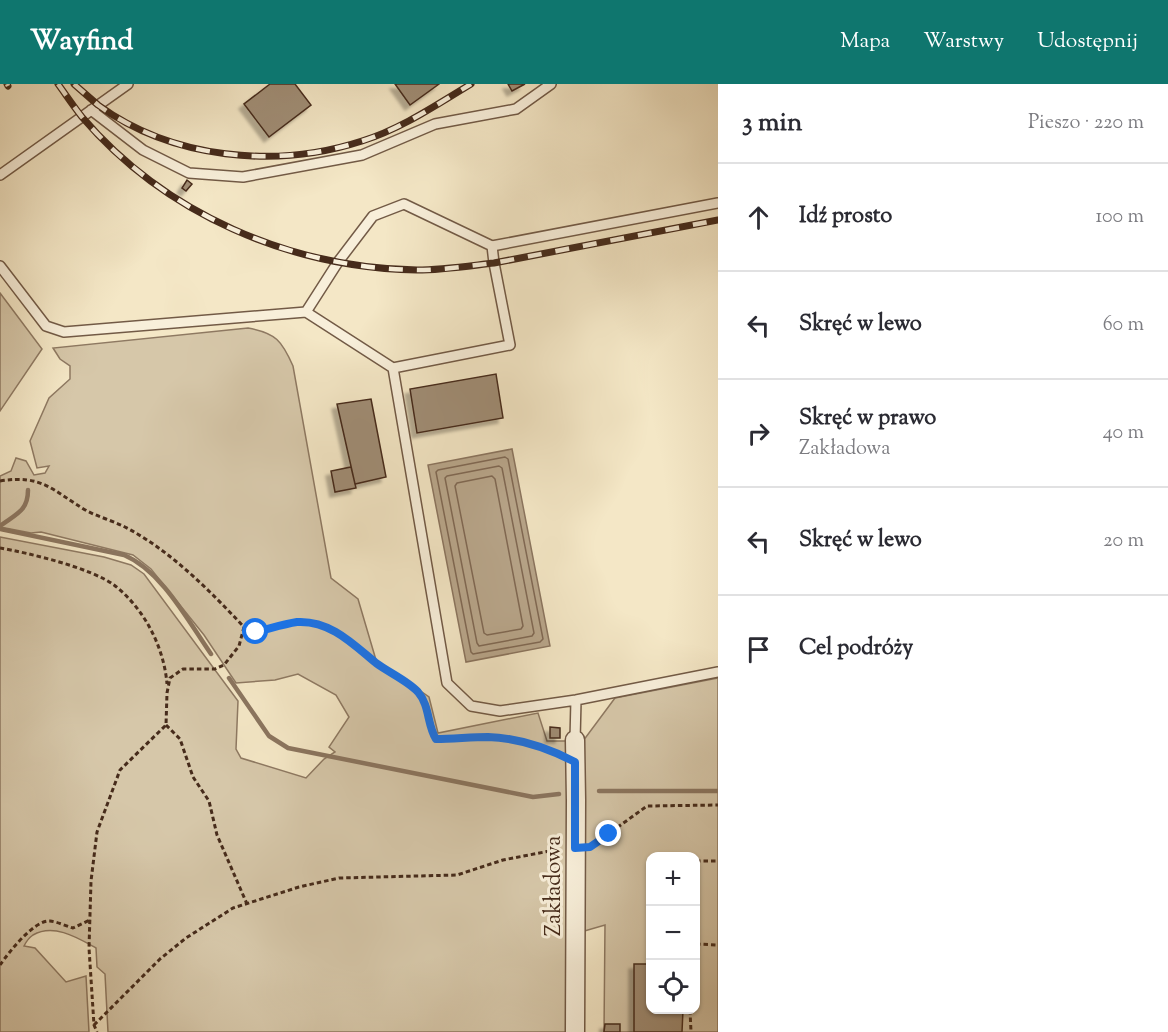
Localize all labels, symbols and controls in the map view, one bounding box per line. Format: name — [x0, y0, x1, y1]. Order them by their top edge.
text: Wayfind — [30, 22, 133, 62]
text: Mapa — [840, 27, 890, 57]
text: Warstwy — [923, 27, 1004, 57]
text: Udostępnij — [1037, 27, 1138, 57]
text: 3 min — [742, 105, 802, 142]
text: Pieszo · 220 m — [1028, 109, 1144, 138]
icon: ahead — [742, 201, 775, 234]
text: Idź prosto — [799, 201, 892, 233]
text: 100 m — [1095, 203, 1144, 232]
icon: left — [742, 309, 775, 342]
text: Skręć w lewo — [799, 309, 922, 341]
text: 60 m — [1103, 311, 1144, 340]
text: Skręć w prawo — [799, 403, 936, 435]
icon: right — [742, 417, 775, 450]
text: 40 m — [1103, 419, 1144, 448]
text: Zakładowa — [799, 435, 891, 464]
icon: left — [742, 525, 775, 558]
text: Skręć w lewo — [799, 525, 922, 557]
text: 20 m — [1103, 527, 1144, 556]
route start — [242, 618, 268, 644]
icon: arrive — [742, 633, 775, 666]
text: Cel podróży — [799, 633, 913, 665]
route end — [595, 820, 621, 846]
street label: Zakładowa — [539, 836, 571, 936]
map controls — [646, 852, 700, 1014]
button: + — [646, 852, 700, 906]
button: − — [646, 906, 700, 960]
button: locate — [646, 960, 700, 1014]

